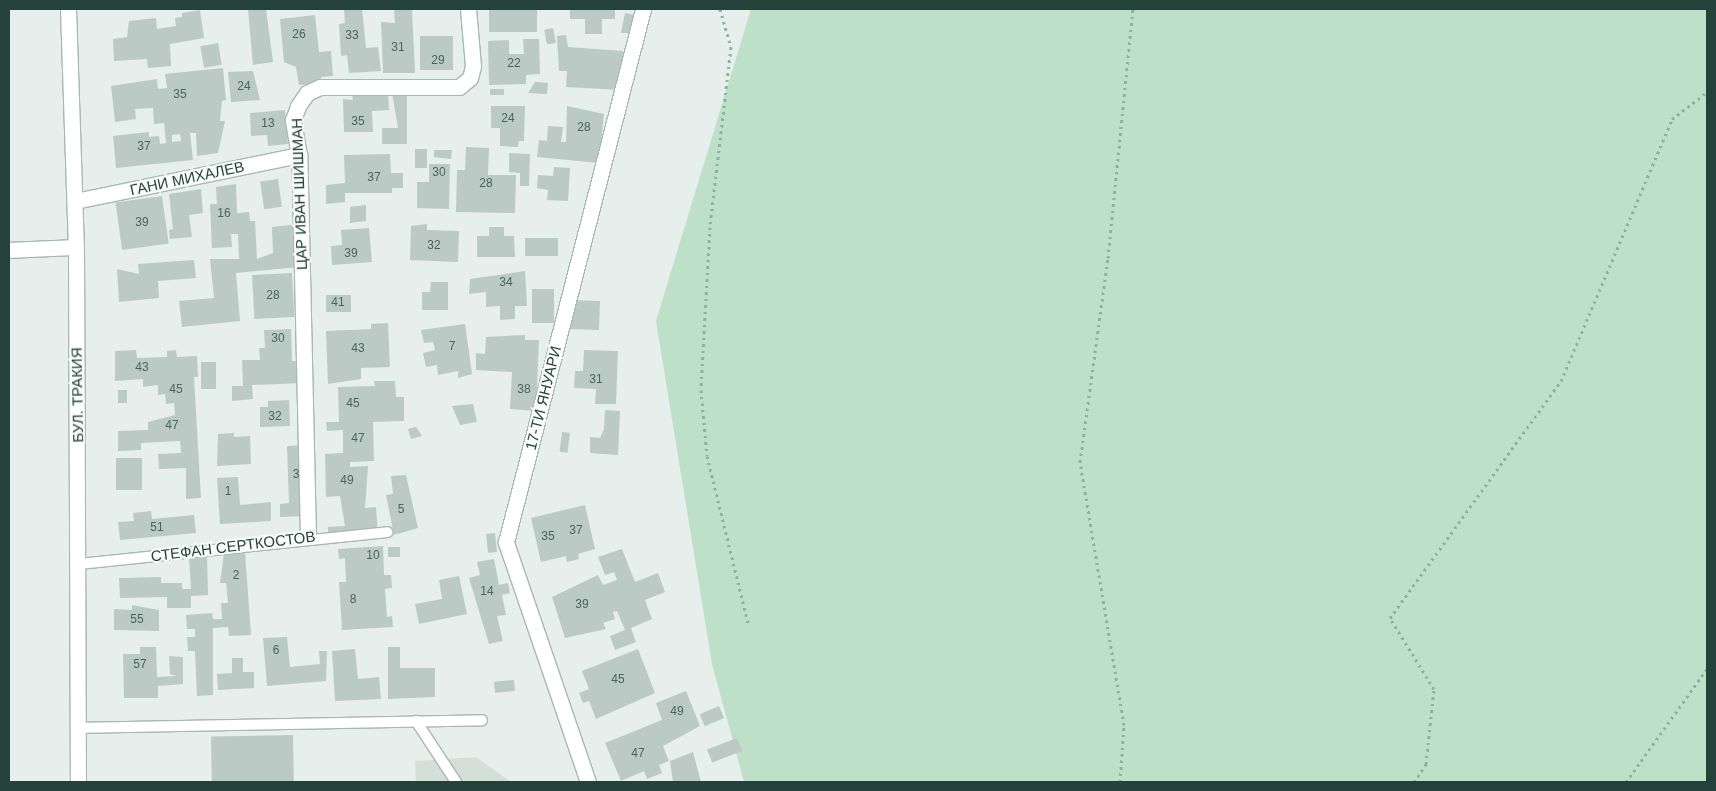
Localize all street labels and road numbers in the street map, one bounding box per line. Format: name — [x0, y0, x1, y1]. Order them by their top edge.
street label: ЦАР ИВАН ШИШМАН — [287, 118, 311, 270]
street label: ГАНИ МИХАЛЕВ — [128, 157, 246, 199]
street label: 17-ТИ ЯНУАРИ — [521, 344, 565, 452]
street label: БУЛ. ТРАКИЯ — [67, 347, 87, 443]
street label: СТЕФАН СЕРТКОСТОВ — [150, 527, 316, 565]

